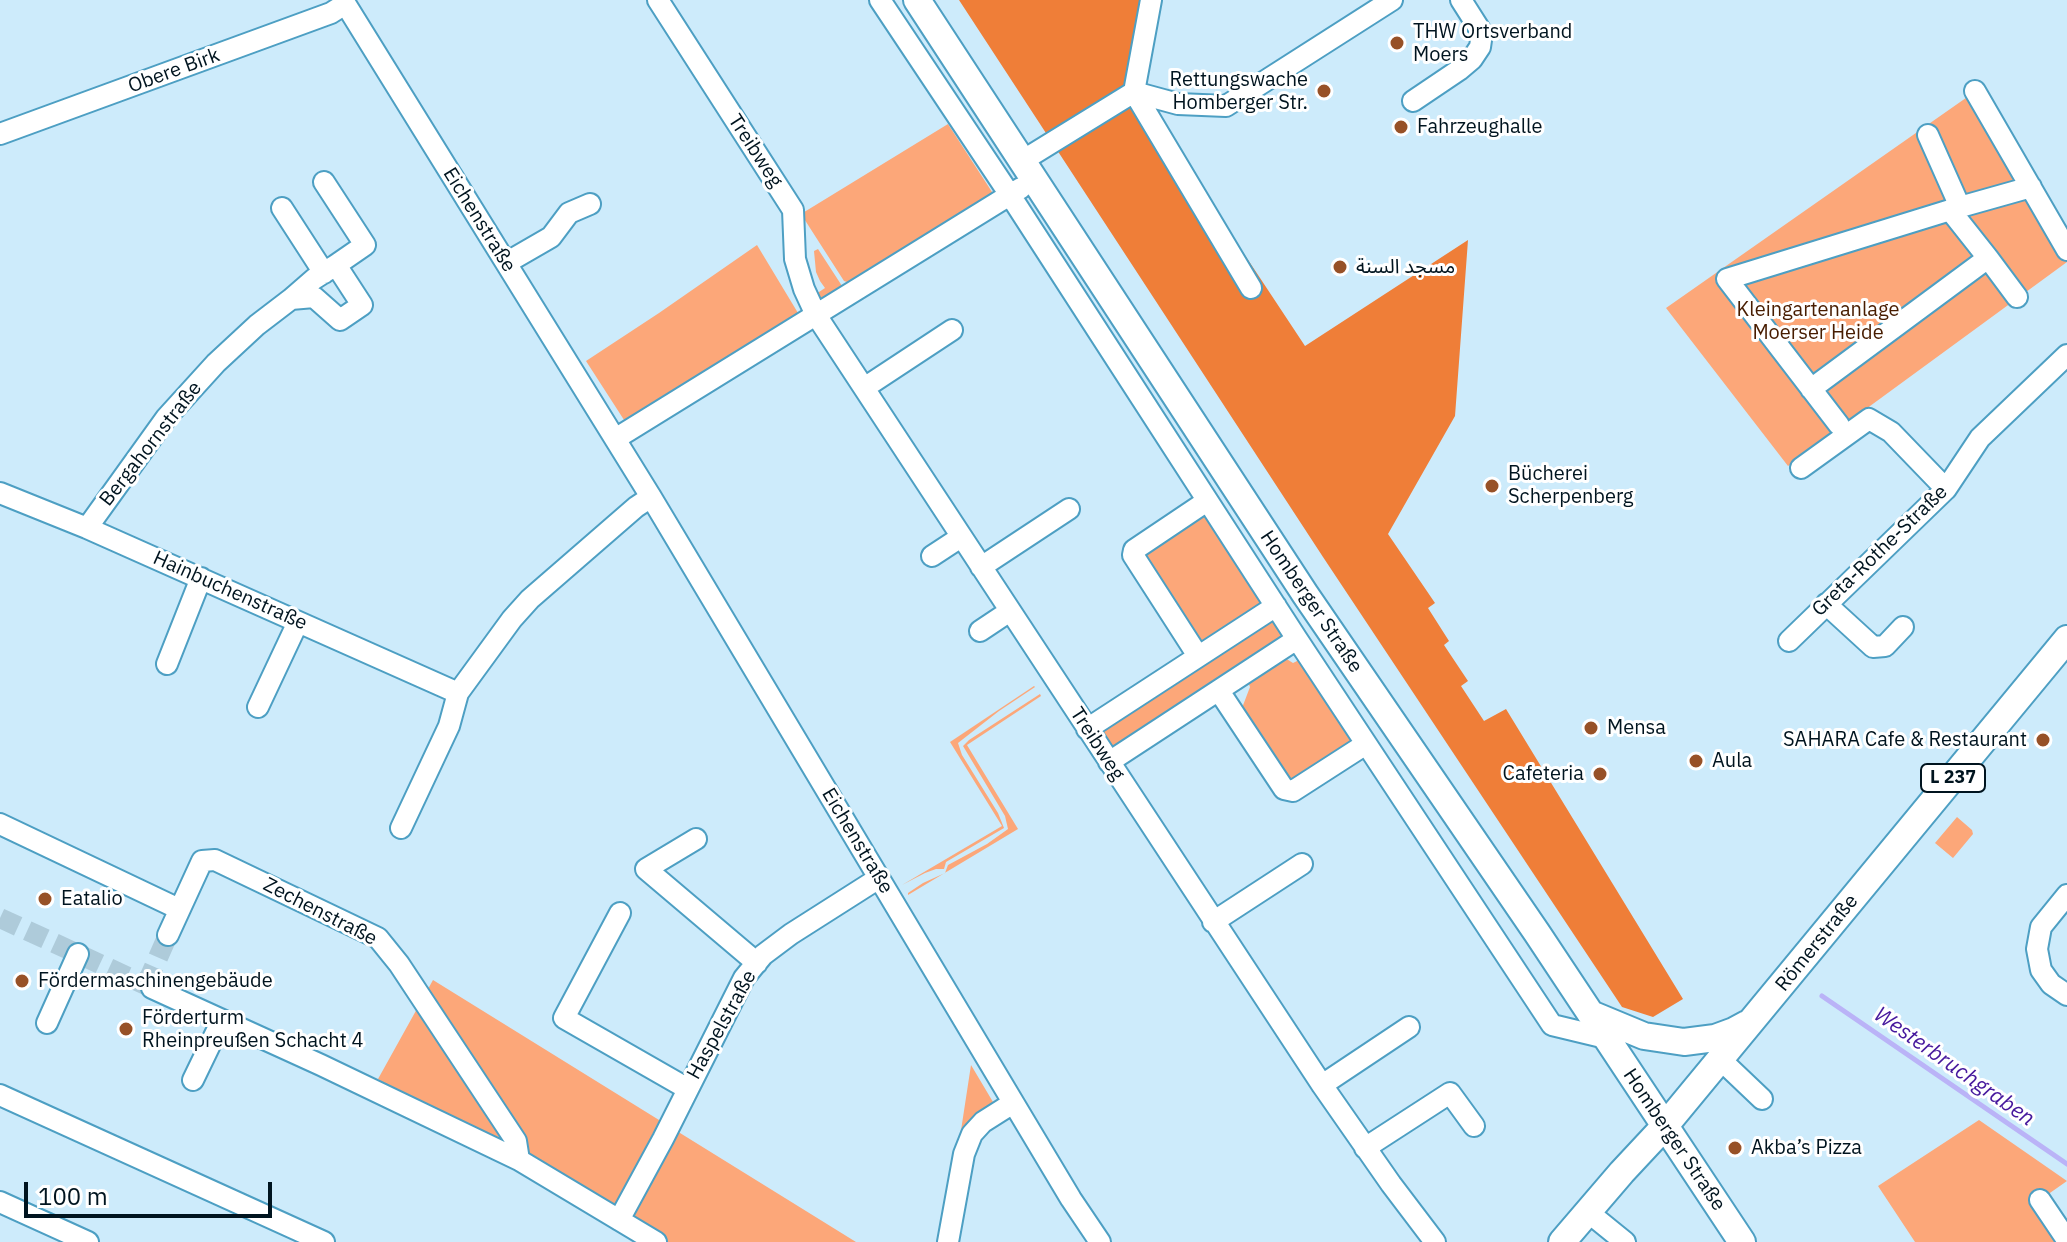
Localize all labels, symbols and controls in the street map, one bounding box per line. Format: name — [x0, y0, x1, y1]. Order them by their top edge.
place label: THW Ortsverband Moers — [1413, 20, 1572, 67]
marker: THW Ortsverband Moers — [1388, 34, 1406, 52]
street label: Obere Birk — [125, 43, 223, 99]
place label: Rettungswache Homberger Str. — [1170, 68, 1308, 115]
marker: Rettungswache Homberger Str. — [1315, 82, 1333, 100]
street label: Treibweg — [723, 110, 787, 192]
place label: Fahrzeughalle — [1417, 115, 1543, 139]
marker: Fahrzeughalle — [1392, 118, 1410, 136]
street label: Eichenstraße — [437, 163, 521, 277]
place label: مسجد السنة — [1356, 255, 1455, 279]
marker: مسجد السنة — [1331, 258, 1349, 276]
park label: Kleingartenanlage Moerser Heide — [1737, 298, 1899, 345]
street label: Bergahornstraße — [95, 377, 207, 511]
place label: Bücherei Scherpenberg — [1508, 462, 1633, 509]
marker: Bücherei Scherpenberg — [1483, 477, 1501, 495]
street label: Greta-Rothe-Straße — [1807, 480, 1953, 622]
street label: Homberger Straße — [1255, 526, 1367, 678]
street label: Hainbuchenstraße — [149, 546, 311, 636]
street label: Treibweg — [1065, 703, 1129, 785]
place label: Mensa — [1607, 716, 1666, 740]
marker: Mensa — [1582, 719, 1600, 737]
place label: SAHARA Cafe & Restaurant — [1783, 728, 2027, 752]
marker: SAHARA Cafe & Restaurant — [2034, 731, 2052, 749]
place label: Aula — [1712, 749, 1752, 773]
marker: Aula — [1687, 752, 1705, 770]
place label: Cafeteria — [1503, 762, 1584, 786]
road number: L 237 — [1921, 764, 1985, 792]
marker: Cafeteria — [1591, 765, 1609, 783]
street label: Eichenstraße — [816, 784, 898, 898]
street label: Zechenstraße — [259, 873, 381, 951]
place label: Eatalio — [61, 887, 123, 911]
marker: Eatalio — [36, 890, 54, 908]
street label: Römerstraße — [1771, 890, 1863, 996]
street label: Haspelstraße — [682, 966, 762, 1084]
place label: Fördermaschinengebäude — [38, 969, 273, 993]
marker: Fördermaschinengebäude — [13, 972, 31, 990]
water label: Westerbruchgraben — [1869, 1002, 2039, 1132]
place label: Förderturm Rheinpreußen Schacht 4 — [142, 1006, 363, 1053]
marker: Förderturm Rheinpreußen Schacht 4 — [117, 1020, 135, 1038]
street label: Homberger Straße — [1618, 1064, 1730, 1216]
place label: Akba’s Pizza — [1751, 1136, 1862, 1160]
marker: Akba’s Pizza — [1726, 1139, 1744, 1157]
scale bar — [28, 1166, 276, 1216]
text: 100 m — [38, 1180, 108, 1212]

